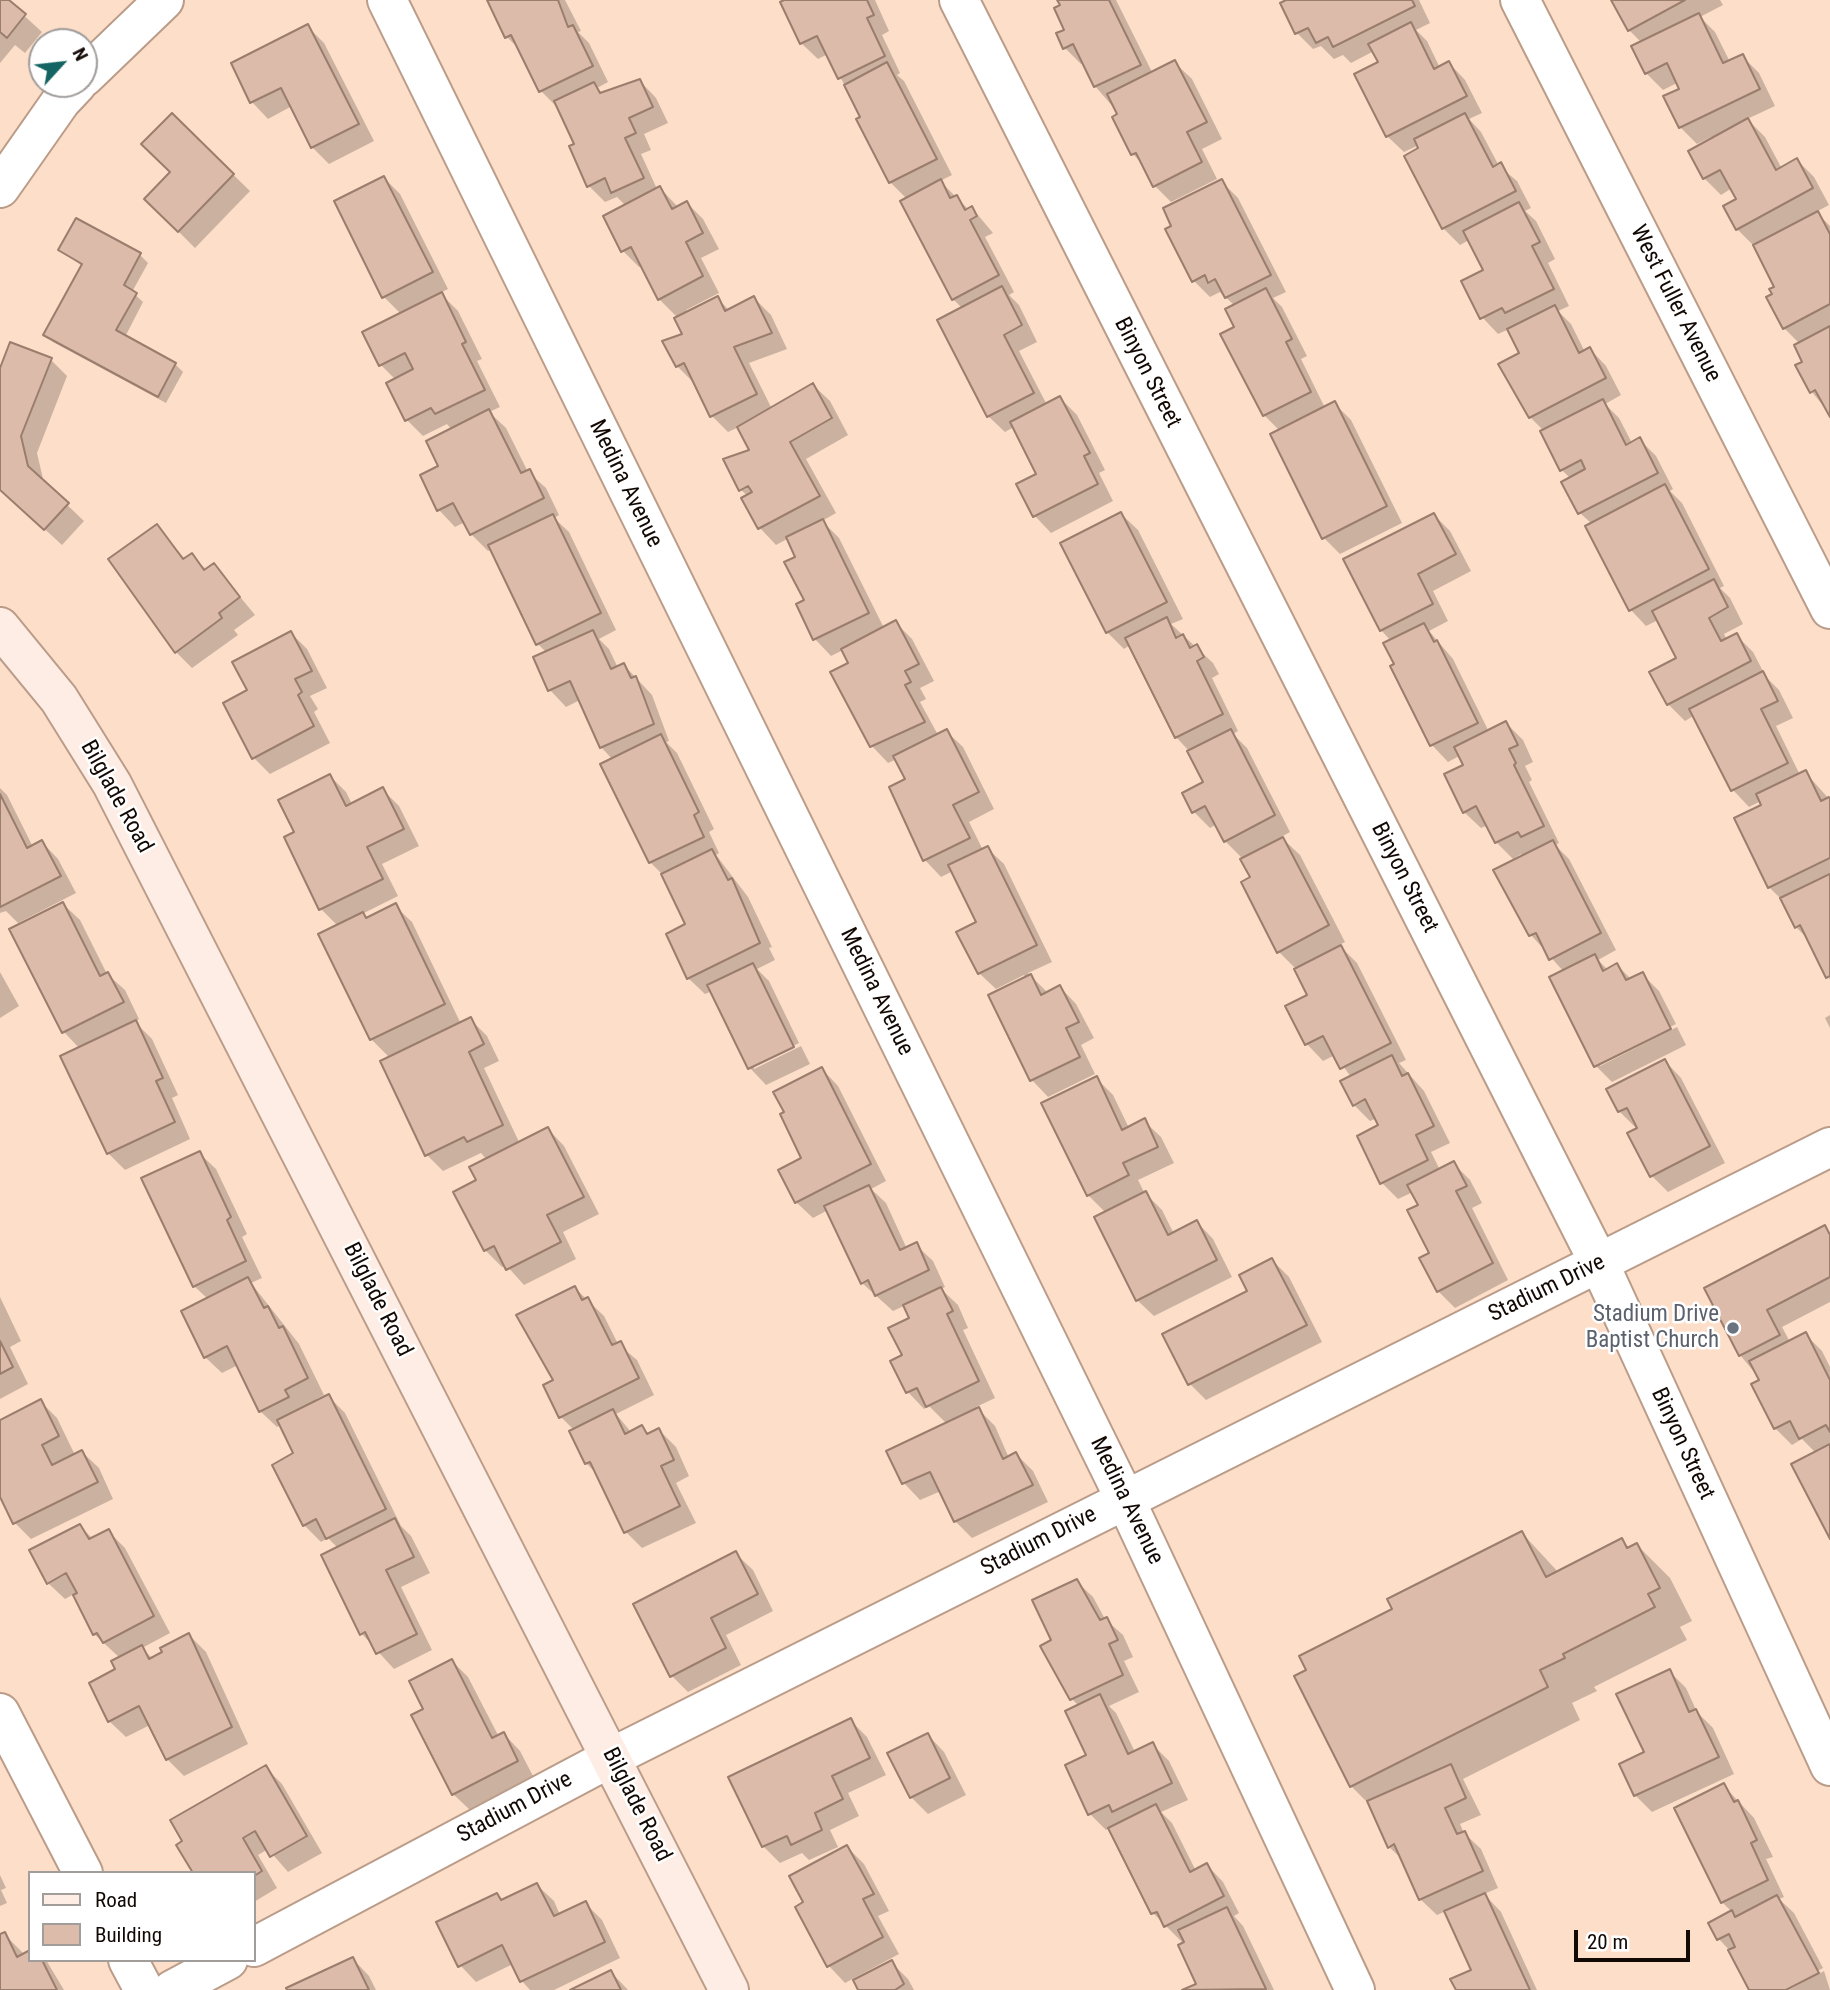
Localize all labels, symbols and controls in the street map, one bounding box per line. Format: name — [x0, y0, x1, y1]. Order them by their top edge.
north arrow — [28, 28, 98, 98]
text: N — [67, 44, 93, 65]
street label: West Fuller Avenue — [1624, 221, 1726, 387]
street label: Binyon Street — [1107, 313, 1187, 433]
street label: Medina Avenue — [582, 416, 668, 552]
street label: Bilglade Road — [74, 736, 158, 858]
street label: Binyon Street — [1364, 818, 1444, 938]
street label: Medina Avenue — [833, 924, 919, 1060]
street label: Bilglade Road — [336, 1238, 418, 1362]
street label: Stadium Drive — [1484, 1249, 1610, 1329]
place label: Stadium Drive Baptist Church — [1586, 1301, 1719, 1355]
marker: Stadium Drive Baptist Church — [1725, 1320, 1741, 1336]
street label: Binyon Street — [1644, 1384, 1720, 1504]
street label: Medina Avenue — [1083, 1433, 1169, 1569]
street label: Stadium Drive — [977, 1501, 1101, 1583]
street label: Bilglade Road — [595, 1743, 677, 1867]
street label: Stadium Drive — [453, 1766, 577, 1850]
legend — [28, 1871, 256, 1962]
text: Road — [95, 1888, 137, 1912]
scale bar — [1578, 1916, 1694, 1960]
text: Building — [95, 1923, 162, 1947]
text: 20 m — [1587, 1930, 1628, 1954]

